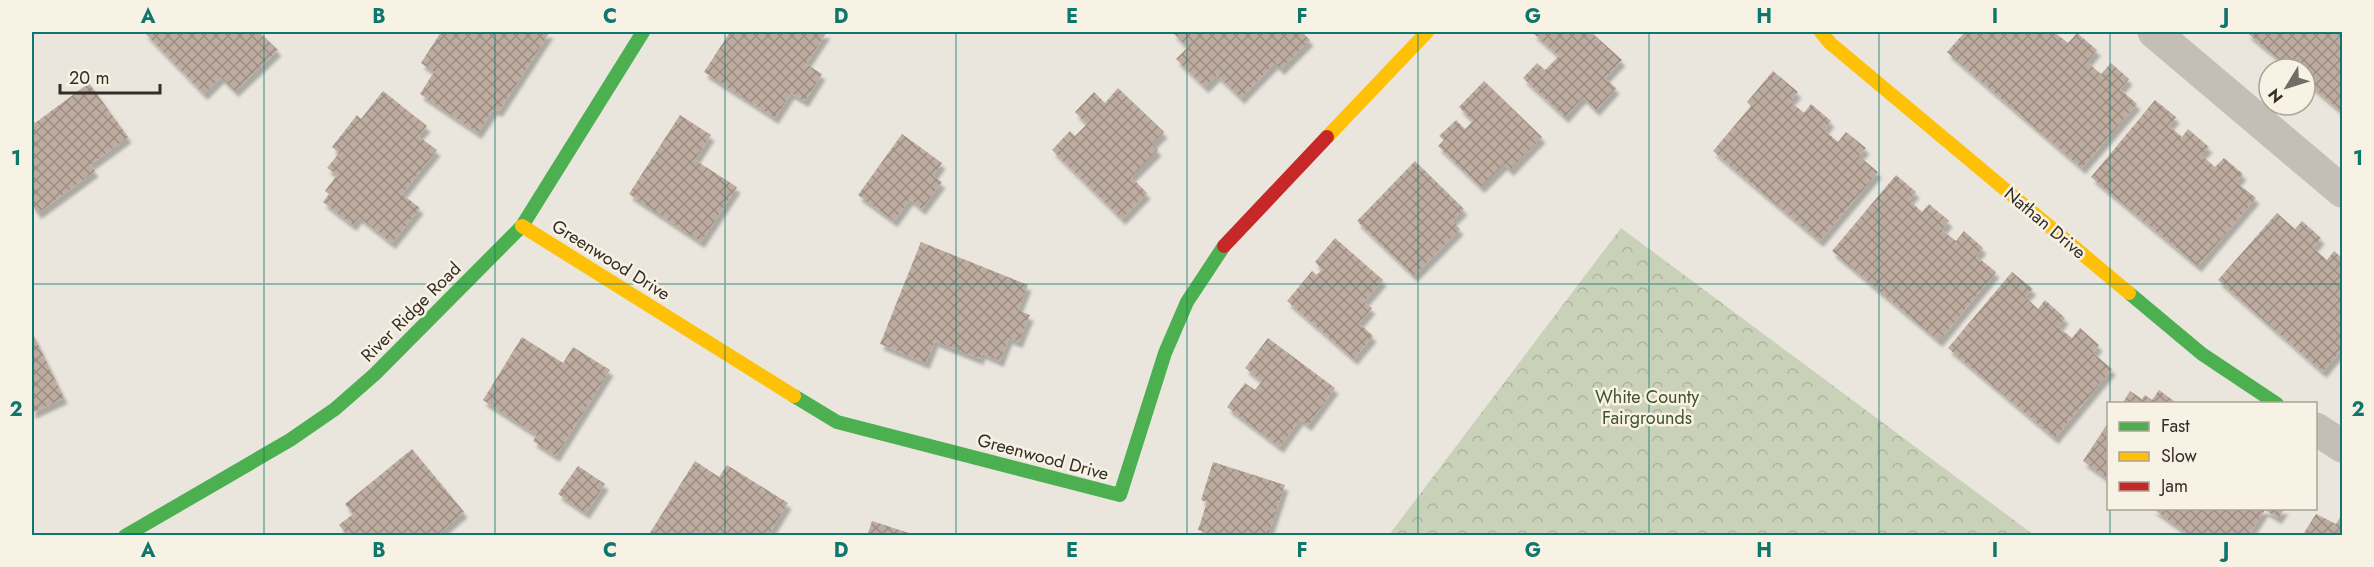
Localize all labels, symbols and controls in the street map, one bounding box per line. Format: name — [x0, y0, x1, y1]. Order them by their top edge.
text: A — [140, 2, 156, 31]
text: B — [372, 2, 386, 31]
text: C — [603, 2, 617, 31]
text: D — [834, 2, 848, 31]
text: E — [1066, 2, 1078, 31]
text: F — [1296, 2, 1308, 31]
text: G — [1525, 2, 1541, 31]
text: H — [1756, 2, 1772, 31]
text: I — [1992, 2, 1998, 31]
text: J — [2219, 2, 2229, 31]
scale bar — [60, 57, 160, 95]
north arrow — [2257, 57, 2317, 117]
text: 20 m — [69, 65, 109, 91]
text: N — [2263, 84, 2289, 108]
text: 1 — [11, 144, 21, 173]
text: 1 — [2353, 144, 2363, 173]
street label: Nathan Drive — [1998, 181, 2092, 265]
street label: Greenwood Drive — [547, 213, 675, 307]
street label: River Ridge Road — [355, 256, 467, 368]
park label: White County Fairgrounds — [1595, 384, 1699, 431]
text: 2 — [9, 395, 23, 424]
text: 2 — [2351, 395, 2365, 424]
legend — [2107, 402, 2317, 510]
text: Fast — [2161, 413, 2190, 439]
street label: Greenwood Drive — [974, 427, 1112, 487]
text: Slow — [2161, 443, 2198, 469]
text: Jam — [2159, 473, 2188, 499]
text: A — [140, 536, 156, 565]
text: B — [372, 536, 386, 565]
text: C — [603, 536, 617, 565]
text: D — [834, 536, 848, 565]
text: E — [1066, 536, 1078, 565]
text: F — [1296, 536, 1308, 565]
text: G — [1525, 536, 1541, 565]
text: H — [1756, 536, 1772, 565]
text: I — [1992, 536, 1998, 565]
text: J — [2219, 536, 2229, 565]

